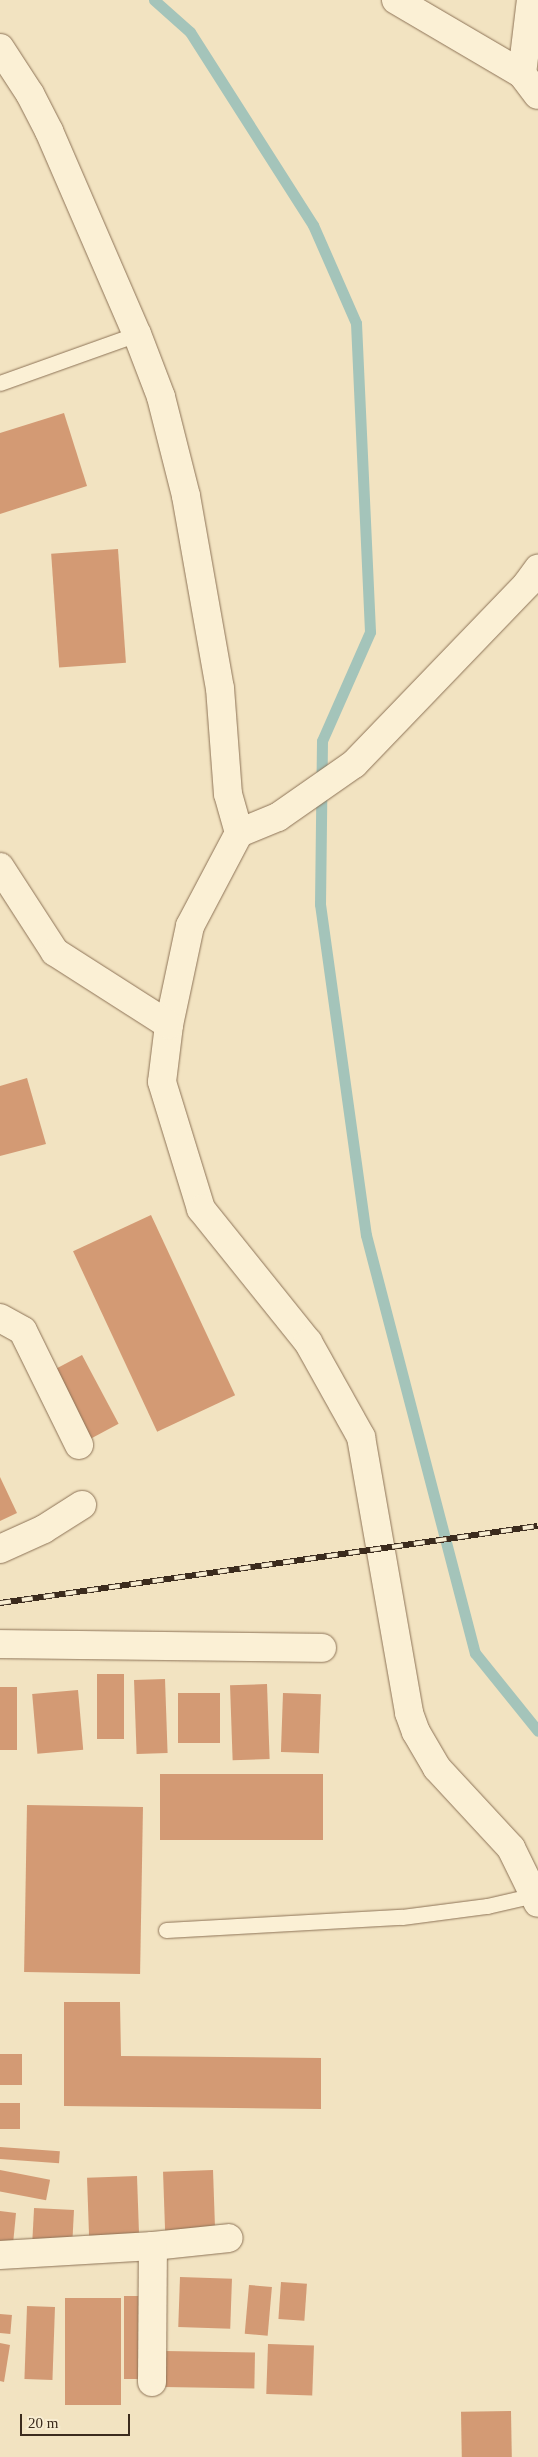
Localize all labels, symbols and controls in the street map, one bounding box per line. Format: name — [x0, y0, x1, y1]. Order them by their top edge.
scale bar — [22, 2404, 132, 2436]
text: 20 m — [28, 2415, 58, 2431]

